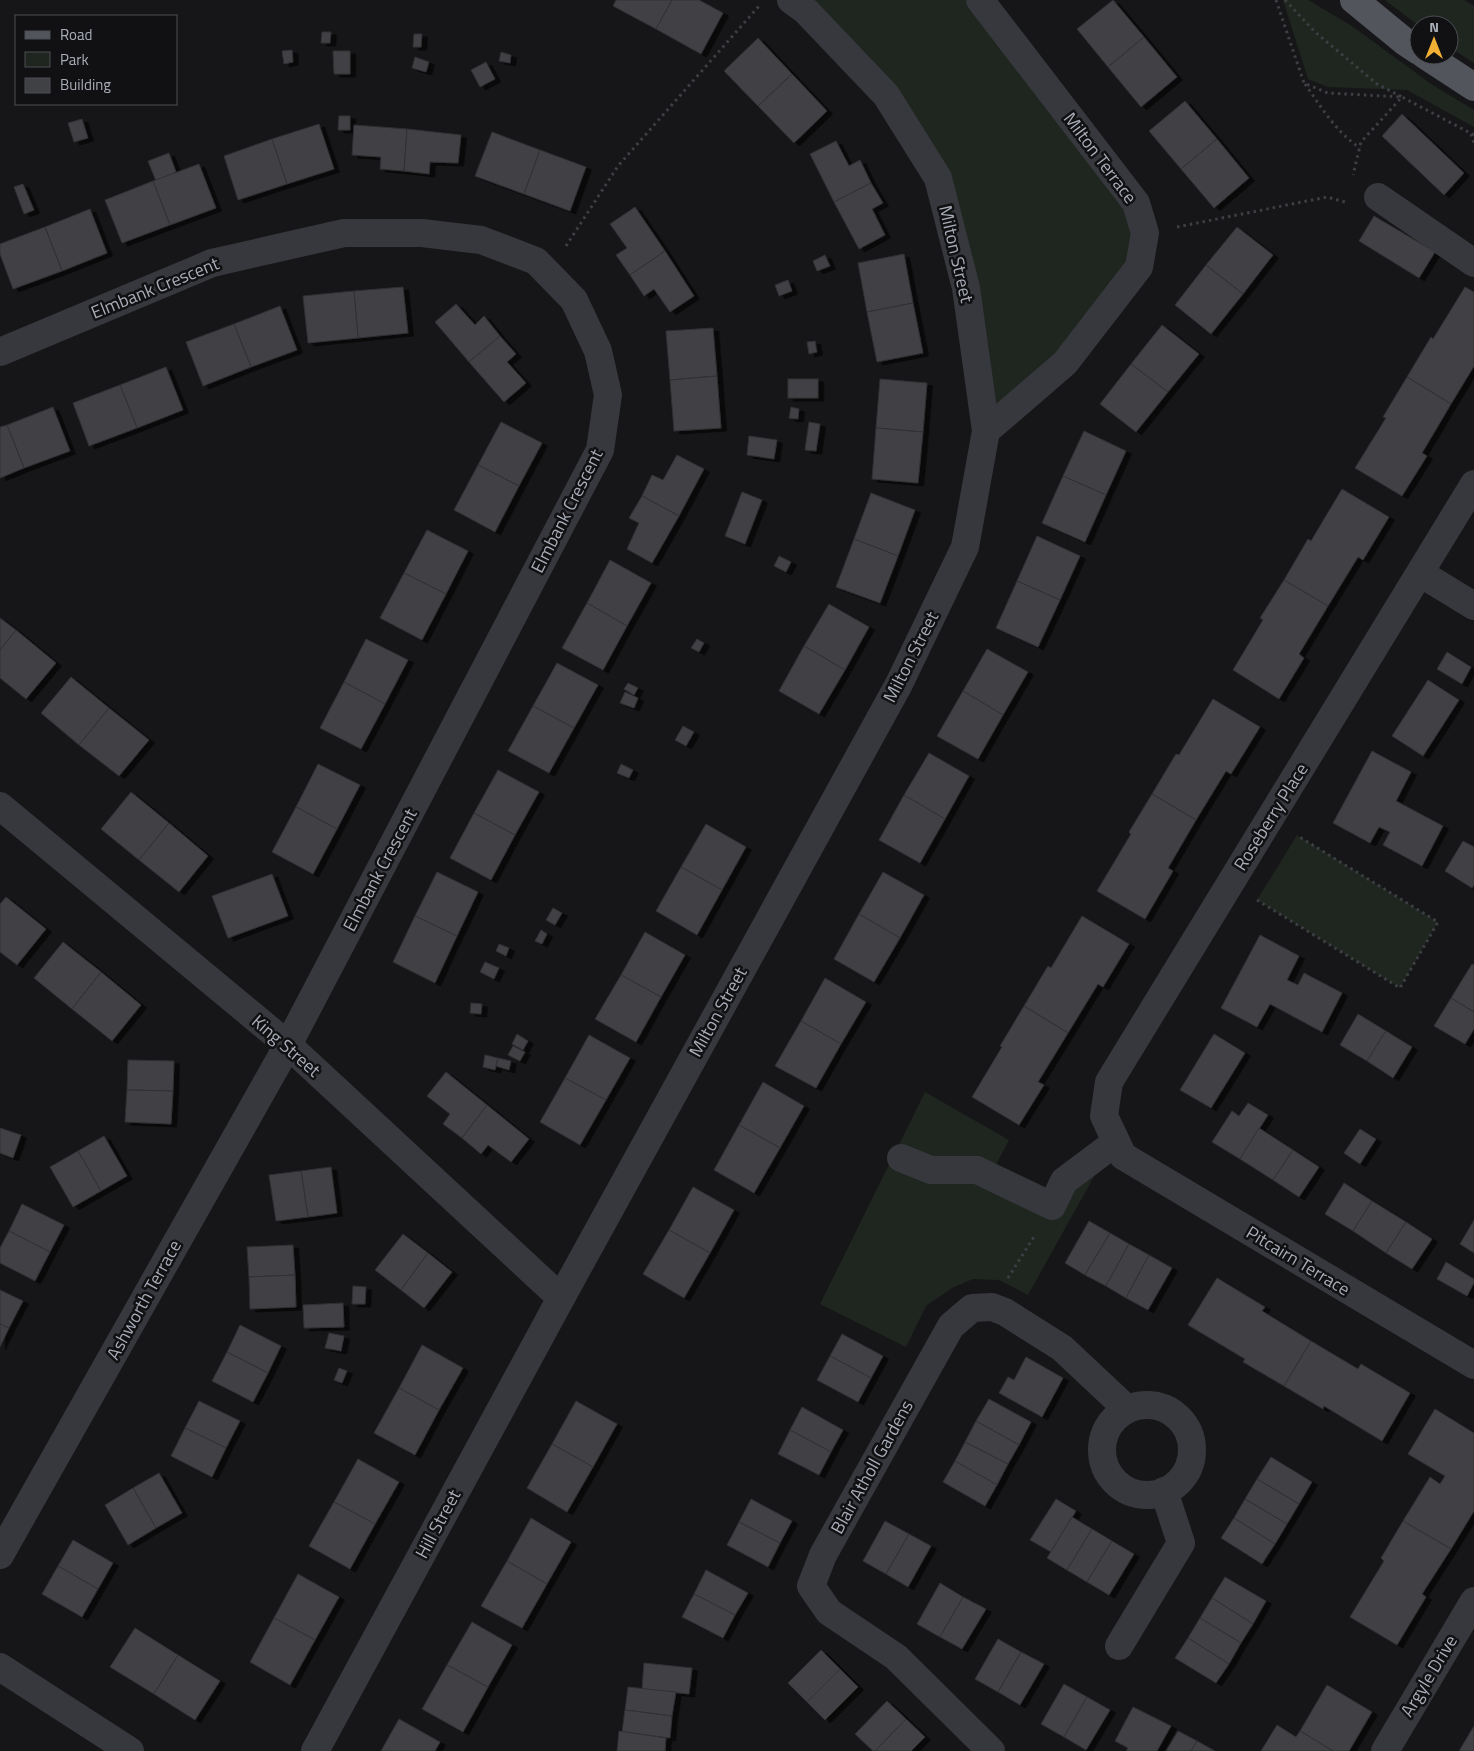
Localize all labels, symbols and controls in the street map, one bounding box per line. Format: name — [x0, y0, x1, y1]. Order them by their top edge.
legend — [15, 15, 178, 105]
north arrow — [1409, 15, 1459, 65]
text: N — [1429, 16, 1439, 37]
text: Road — [60, 23, 92, 46]
text: Park — [60, 48, 89, 71]
text: Building — [60, 73, 111, 96]
street label: Milton Terrace — [1057, 106, 1144, 209]
street label: Milton Street — [932, 203, 981, 306]
street label: Elmbank Crescent — [87, 249, 223, 326]
street label: Elmbank Crescent — [524, 444, 610, 577]
street label: Milton Street — [876, 606, 945, 707]
street label: Roseberry Place — [1227, 758, 1314, 876]
street label: Elmbank Crescent — [336, 803, 424, 936]
street label: Milton Street — [682, 961, 754, 1062]
street label: King Street — [246, 1008, 327, 1084]
street label: Pitcairn Terrace — [1241, 1219, 1355, 1302]
street label: Ashworth Terrace — [99, 1235, 188, 1365]
street label: Blair Atholl Gardens — [824, 1395, 920, 1539]
street label: Hill Street — [408, 1484, 467, 1563]
street label: Argyle Drive — [1393, 1630, 1464, 1722]

